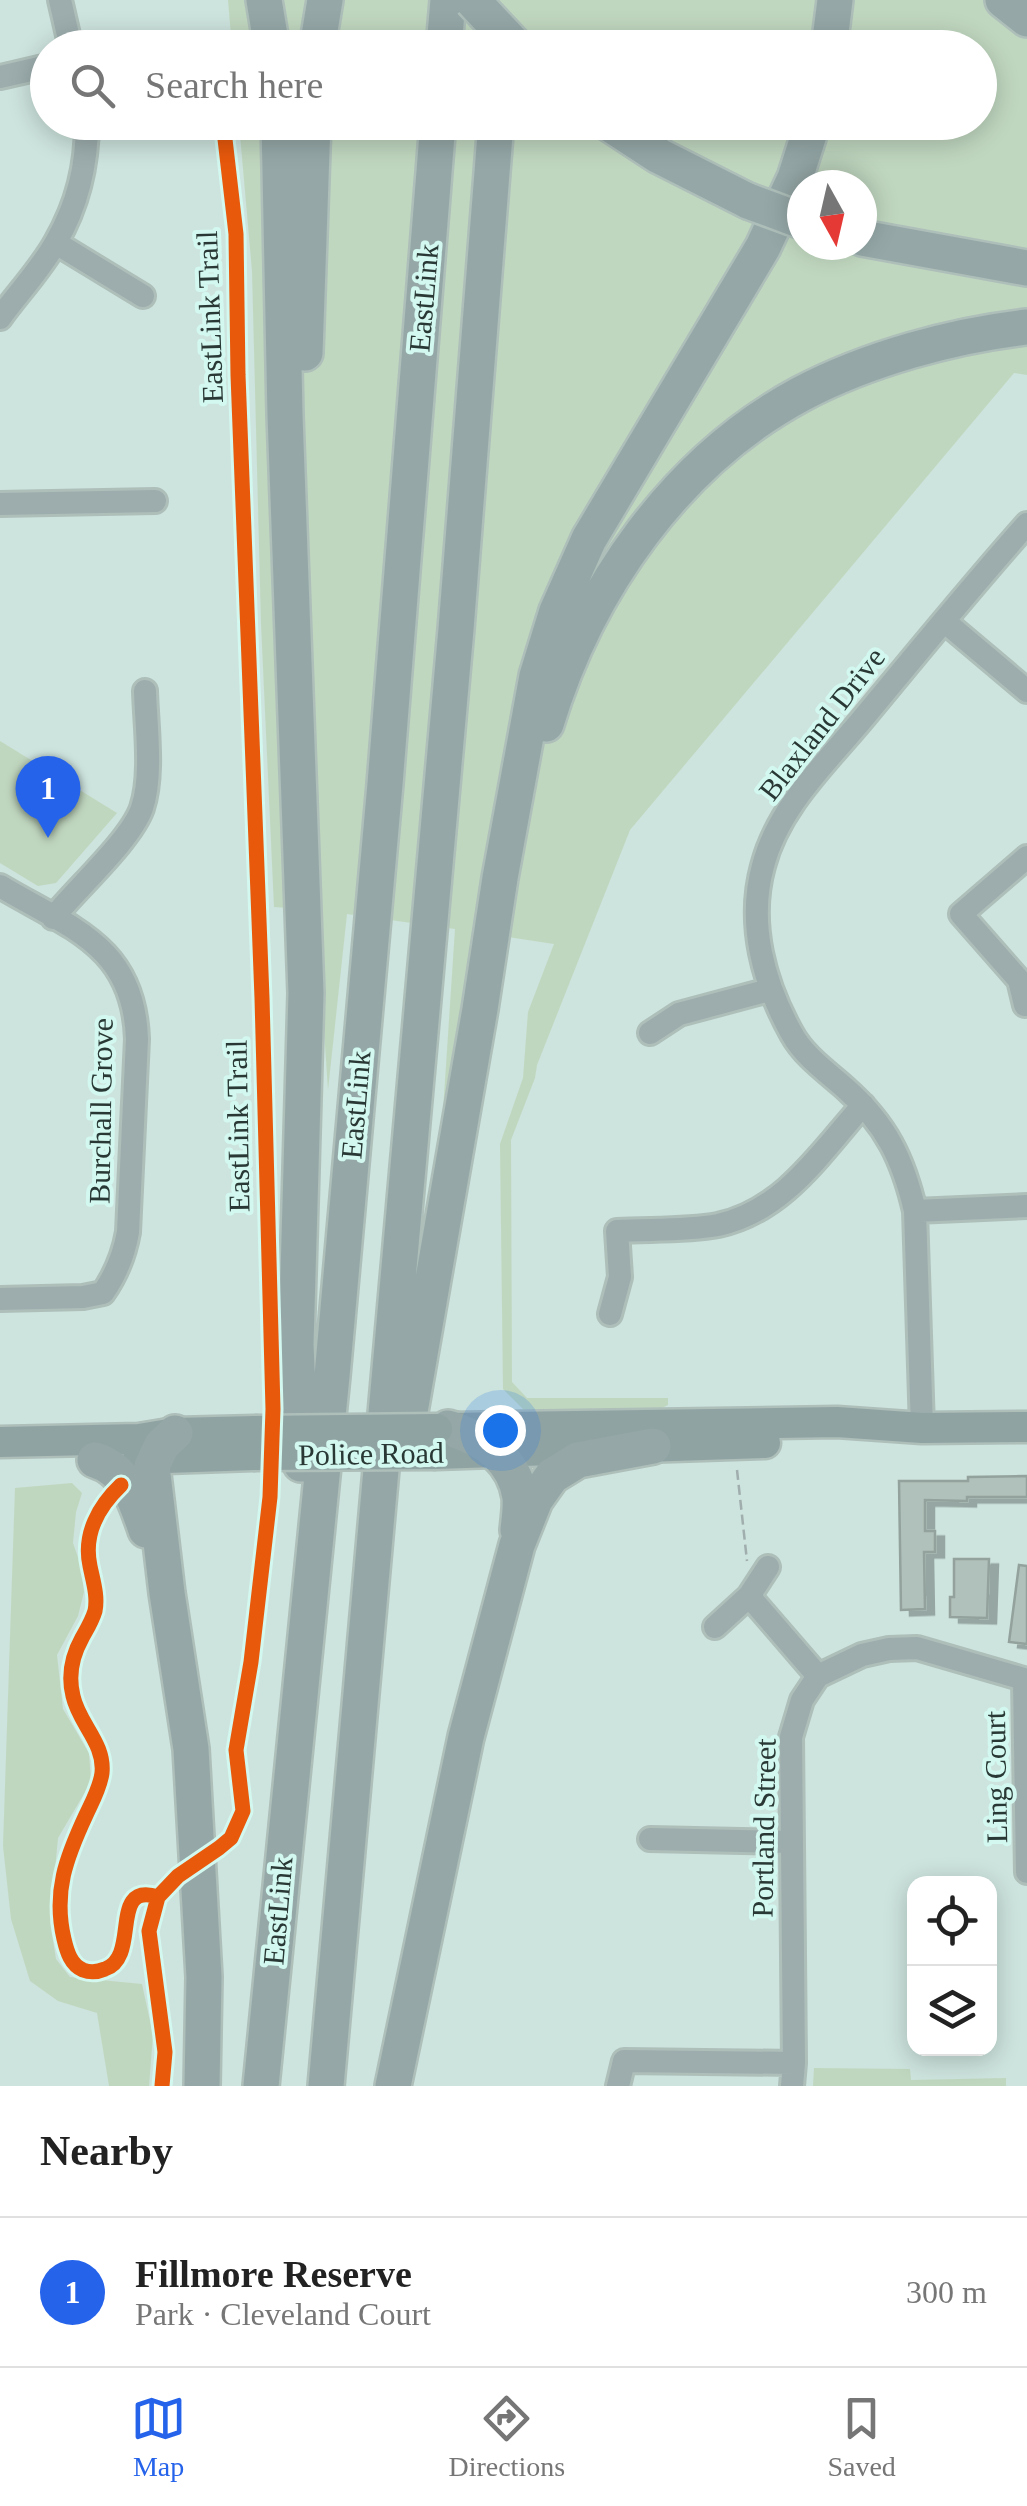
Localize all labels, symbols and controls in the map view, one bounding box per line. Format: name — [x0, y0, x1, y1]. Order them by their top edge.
search box — [30, 30, 997, 140]
icon: search — [65, 58, 120, 113]
text: Search here — [145, 64, 323, 106]
north arrow — [787, 170, 877, 260]
street label: EastLink Trail — [190, 230, 229, 404]
street label: EastLink — [402, 243, 445, 353]
street label: Blaxland Drive — [752, 641, 891, 806]
pin: 1 — [15, 756, 80, 838]
street label: Burchall Grove — [82, 1018, 119, 1204]
street label: EastLink Trail — [219, 1039, 256, 1213]
street label: EastLink — [334, 1050, 377, 1160]
your location — [475, 1405, 526, 1456]
street label: Police Road — [298, 1436, 444, 1471]
street label: Ling Court — [978, 1710, 1013, 1844]
street label: Portland Street — [745, 1737, 782, 1918]
street label: EastLink — [256, 1856, 299, 1966]
map controls — [907, 1876, 997, 2056]
button: locate — [907, 1876, 997, 1966]
button: layers — [907, 1966, 997, 2056]
text: Nearby — [40, 2128, 173, 2174]
text: Fillmore Reserve — [135, 2253, 412, 2295]
text: 1 — [65, 2274, 81, 2310]
text: 300 m — [906, 2274, 987, 2310]
text: Park · Cleveland Court — [135, 2296, 431, 2332]
tab: Map — [131, 2391, 186, 2483]
tab: Directions — [448, 2391, 565, 2483]
tab: Saved — [827, 2391, 896, 2483]

